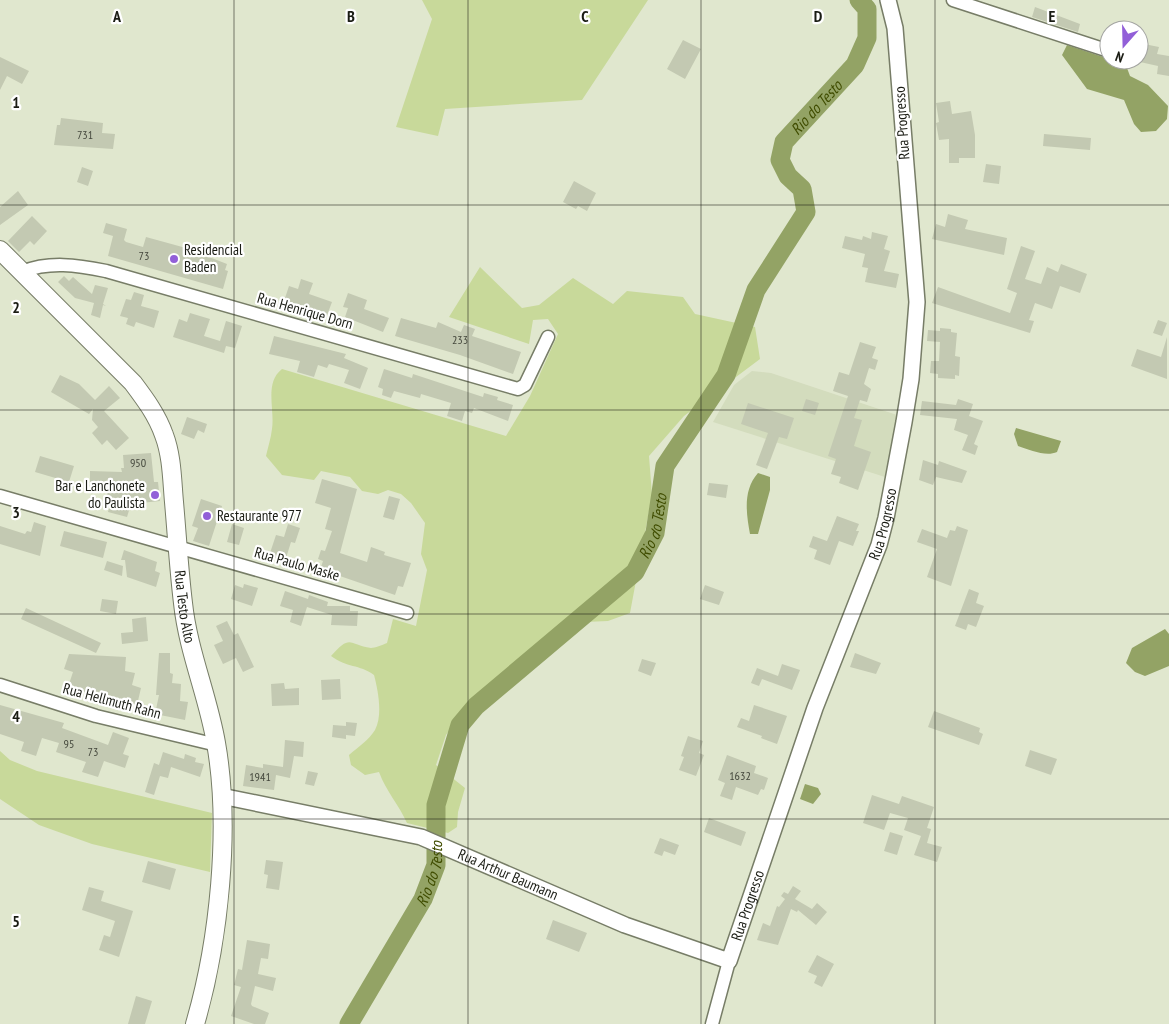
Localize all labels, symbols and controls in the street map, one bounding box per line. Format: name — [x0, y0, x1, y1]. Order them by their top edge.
text: A — [112, 6, 122, 26]
text: B — [347, 6, 355, 26]
text: C — [581, 6, 589, 26]
text: D — [814, 6, 823, 26]
text: E — [1049, 6, 1056, 26]
north arrow — [1099, 20, 1149, 70]
text: N — [1113, 47, 1126, 67]
water label: Rio do Testo — [786, 75, 847, 139]
street label: Rua Progresso — [889, 86, 914, 160]
text: 1 — [12, 92, 20, 112]
house number: 731 — [77, 127, 93, 142]
place label: Residencial Baden — [184, 240, 243, 276]
house number: 73 — [139, 248, 149, 263]
marker: Residencial Baden — [168, 253, 180, 265]
street label: Rua Henrique Dorn — [255, 288, 355, 333]
text: 2 — [12, 297, 20, 317]
house number: 233 — [452, 332, 468, 347]
house number: 950 — [130, 455, 146, 470]
place label: Bar e Lanchonete do Paulista — [55, 476, 145, 512]
street label: Rua Progresso — [864, 487, 900, 563]
marker: Bar e Lanchonete do Paulista — [149, 489, 161, 501]
water label: Rio do Testo — [634, 491, 671, 562]
text: 3 — [12, 502, 20, 522]
place label: Restaurante 977 — [217, 506, 302, 525]
marker: Restaurante 977 — [201, 510, 213, 522]
street label: Rua Paulo Maske — [253, 542, 342, 585]
street label: Rua Testo Alto — [171, 569, 200, 645]
street label: Rua Hellmuth Rahn — [61, 678, 163, 723]
text: 4 — [12, 706, 20, 726]
house number: 95 — [64, 736, 74, 751]
house number: 73 — [88, 744, 98, 759]
house number: 1632 — [729, 768, 751, 783]
house number: 1941 — [249, 769, 271, 784]
water label: Rio do Testo — [411, 840, 447, 910]
street label: Rua Arthur Baumann — [455, 844, 561, 904]
street label: Rua Progresso — [727, 868, 768, 943]
text: 5 — [12, 911, 20, 931]

